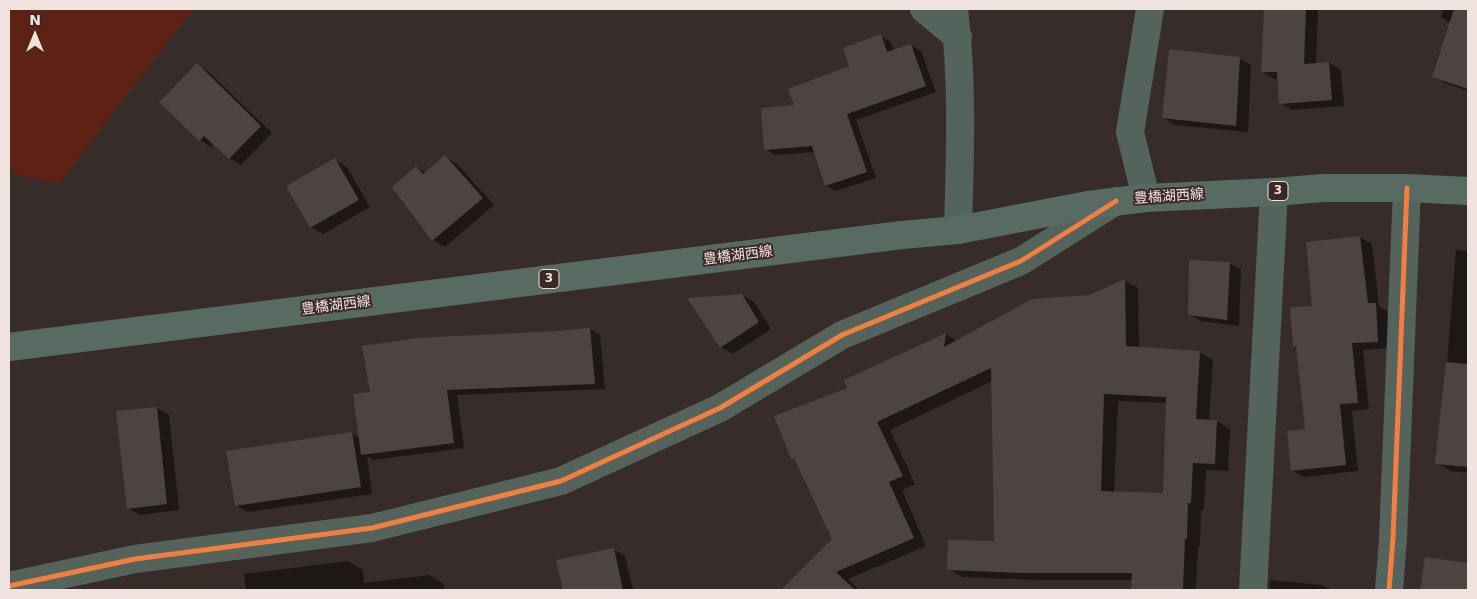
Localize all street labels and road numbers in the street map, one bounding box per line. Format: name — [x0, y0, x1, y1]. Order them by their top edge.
road number: 3 — [1268, 182, 1288, 200]
street label: 豊橋湖西線 — [1133, 186, 1205, 208]
street label: 豊橋湖西線 — [702, 243, 774, 269]
road number: 3 — [539, 270, 559, 288]
street label: 豊橋湖西線 — [300, 293, 372, 319]

